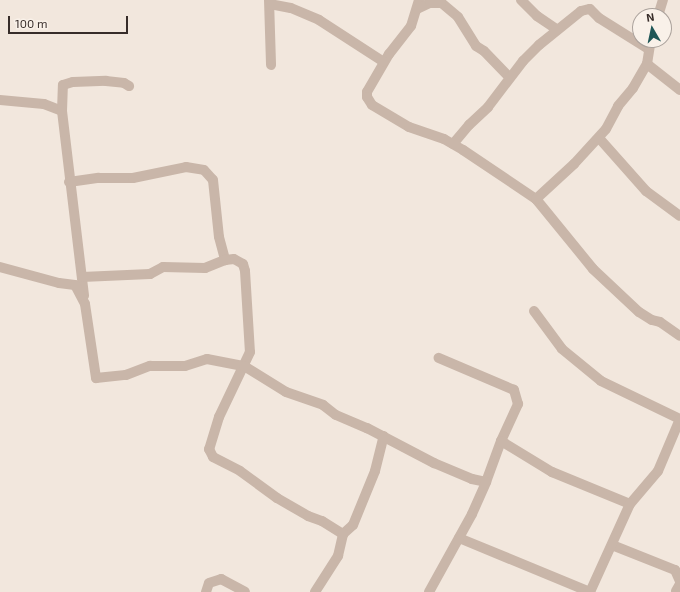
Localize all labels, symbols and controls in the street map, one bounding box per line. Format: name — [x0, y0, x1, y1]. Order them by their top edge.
scale bar — [10, 8, 130, 34]
north arrow — [632, 8, 672, 48]
text: N — [645, 10, 655, 24]
text: 100 m — [15, 16, 47, 30]

